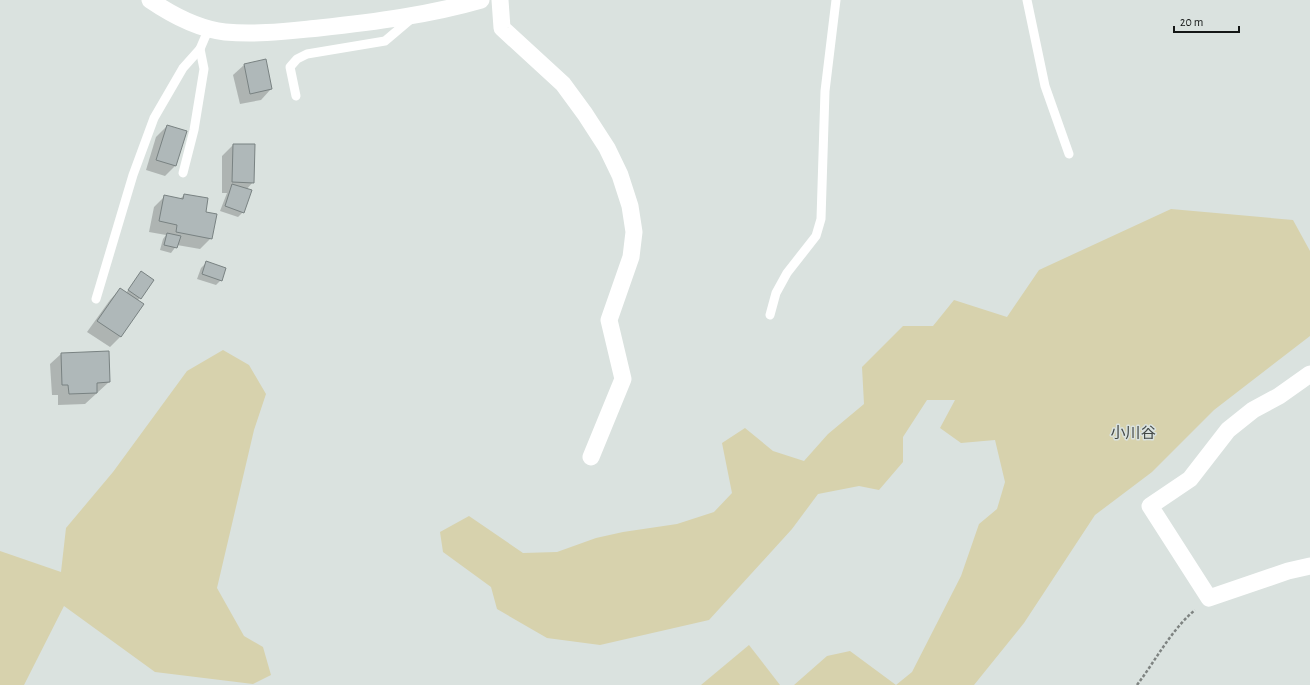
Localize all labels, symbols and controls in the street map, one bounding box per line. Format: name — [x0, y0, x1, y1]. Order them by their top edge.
scale bar — [1174, 8, 1239, 34]
text: 20 m — [1180, 16, 1203, 28]
district label: 小川谷 — [1110, 425, 1156, 441]

